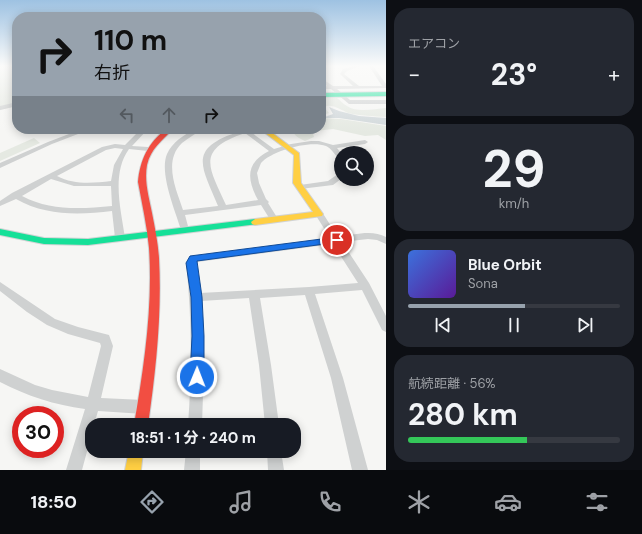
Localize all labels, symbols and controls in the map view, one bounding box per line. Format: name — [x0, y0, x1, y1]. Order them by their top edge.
text: 110 m — [94, 22, 167, 59]
icon: right — [28, 28, 80, 80]
text: エアコン — [408, 35, 460, 52]
text: 23° — [491, 55, 537, 94]
text: − — [408, 60, 420, 89]
text: + — [608, 60, 620, 89]
text: 右折 — [94, 61, 130, 85]
icon: left — [116, 104, 138, 126]
icon: ahead — [158, 104, 180, 126]
icon: right — [200, 104, 222, 126]
text: 29 — [483, 135, 545, 203]
map controls — [334, 146, 374, 186]
button: search — [334, 146, 374, 186]
text: km/h — [499, 195, 529, 212]
pin — [320, 223, 354, 257]
icon: arrive — [326, 229, 348, 251]
text: Blue Orbit — [468, 255, 542, 275]
text: Sona — [468, 275, 498, 292]
icon: previous — [432, 314, 454, 336]
icon: pause — [503, 314, 525, 336]
icon: next — [574, 314, 596, 336]
position arrow — [176, 356, 218, 398]
text: 航続距離 · 56% — [408, 375, 496, 392]
text: 280 km — [408, 395, 518, 434]
speed limit sign: 30 — [12, 406, 64, 458]
text: 18:51 · 1 分 · 240 m — [130, 428, 256, 448]
icon: directions — [138, 488, 166, 516]
icon: music — [227, 488, 255, 516]
icon: phone — [316, 488, 344, 516]
icon: climate — [405, 488, 433, 516]
icon: car — [494, 488, 522, 516]
icon: filters — [583, 488, 611, 516]
text: 18:50 — [31, 490, 77, 514]

